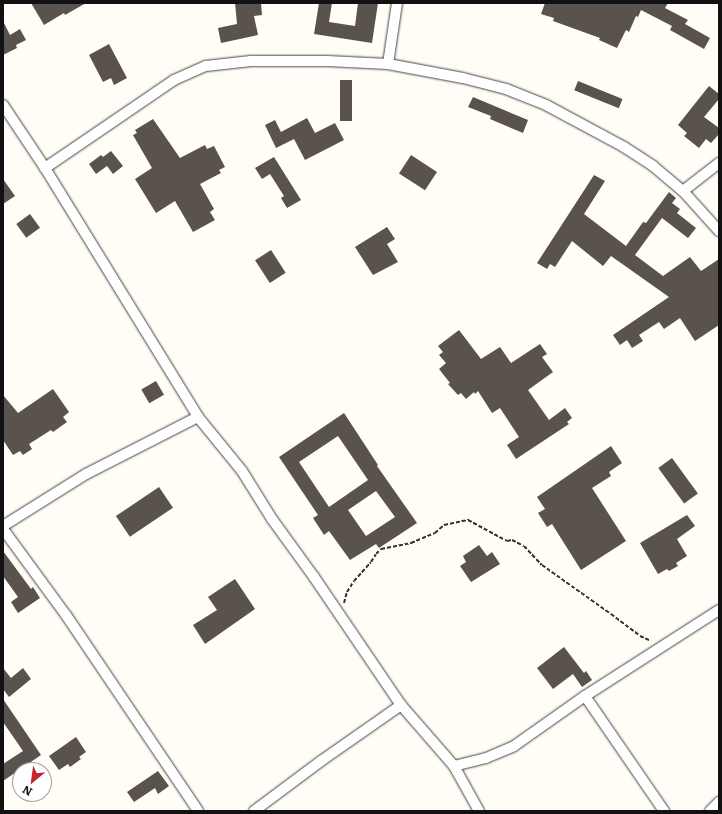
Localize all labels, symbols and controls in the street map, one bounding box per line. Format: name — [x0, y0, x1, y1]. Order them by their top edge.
north arrow — [12, 762, 52, 802]
text: N — [19, 782, 35, 801]

